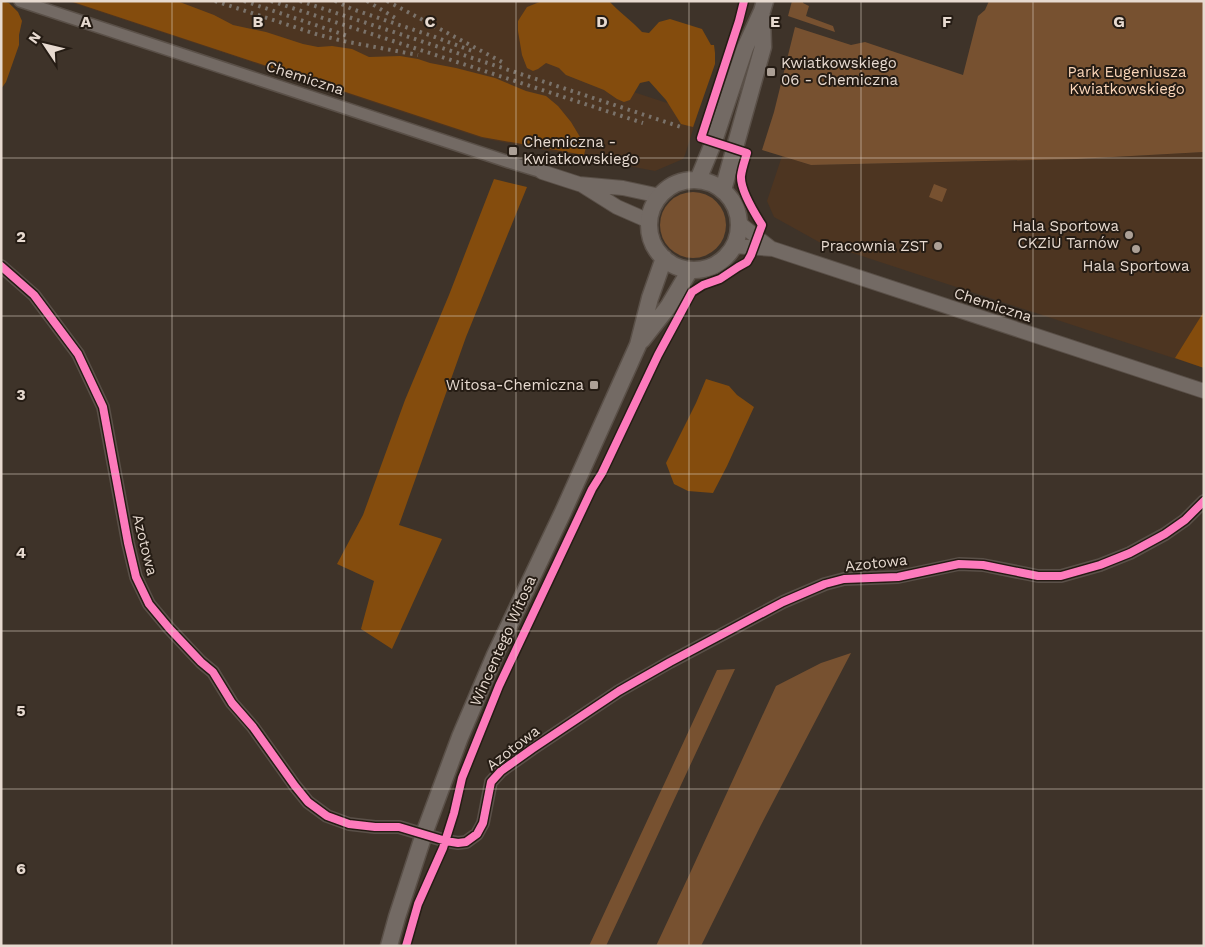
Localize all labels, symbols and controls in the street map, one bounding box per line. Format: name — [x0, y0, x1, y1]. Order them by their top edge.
text: A — [81, 12, 92, 31]
text: B — [253, 12, 264, 31]
text: C — [425, 12, 436, 31]
text: D — [596, 12, 608, 31]
text: E — [770, 12, 780, 31]
text: F — [942, 12, 952, 31]
text: G — [1113, 12, 1125, 31]
north arrow — [20, 20, 70, 70]
text: N — [25, 29, 44, 46]
place label: Kwiatkowskiego 06 - Chemiczna — [781, 54, 899, 89]
street label: Chemiczna — [264, 57, 347, 99]
park label: Park Eugeniusza Kwiatkowskiego — [1067, 63, 1187, 98]
marker: Kwiatkowskiego 06 - Chemiczna — [765, 66, 777, 78]
place label: Chemiczna - Kwiatkowskiego — [523, 133, 639, 168]
marker: Chemiczna - Kwiatkowskiego — [507, 145, 519, 157]
place label: Hala Sportowa CKZiU Tarnów — [1012, 217, 1119, 252]
text: 2 — [16, 227, 26, 246]
marker: Hala Sportowa CKZiU Tarnów — [1123, 229, 1135, 241]
place label: Pracownia ZST — [821, 237, 928, 255]
marker: Pracownia ZST — [932, 240, 944, 252]
marker: Hala Sportowa — [1130, 243, 1142, 255]
place label: Hala Sportowa — [1083, 257, 1190, 275]
street label: Chemiczna — [952, 284, 1035, 326]
place label: Witosa-Chemiczna — [446, 376, 585, 394]
marker: Witosa-Chemiczna — [588, 379, 600, 391]
text: 3 — [16, 385, 26, 404]
street label: Azotowa — [129, 512, 161, 578]
text: 4 — [16, 543, 26, 562]
street label: Azotowa — [844, 551, 909, 575]
street label: Wincentego Witosa — [466, 573, 540, 709]
text: 5 — [16, 701, 26, 720]
street label: Azotowa — [483, 721, 544, 774]
text: 6 — [16, 859, 26, 878]

